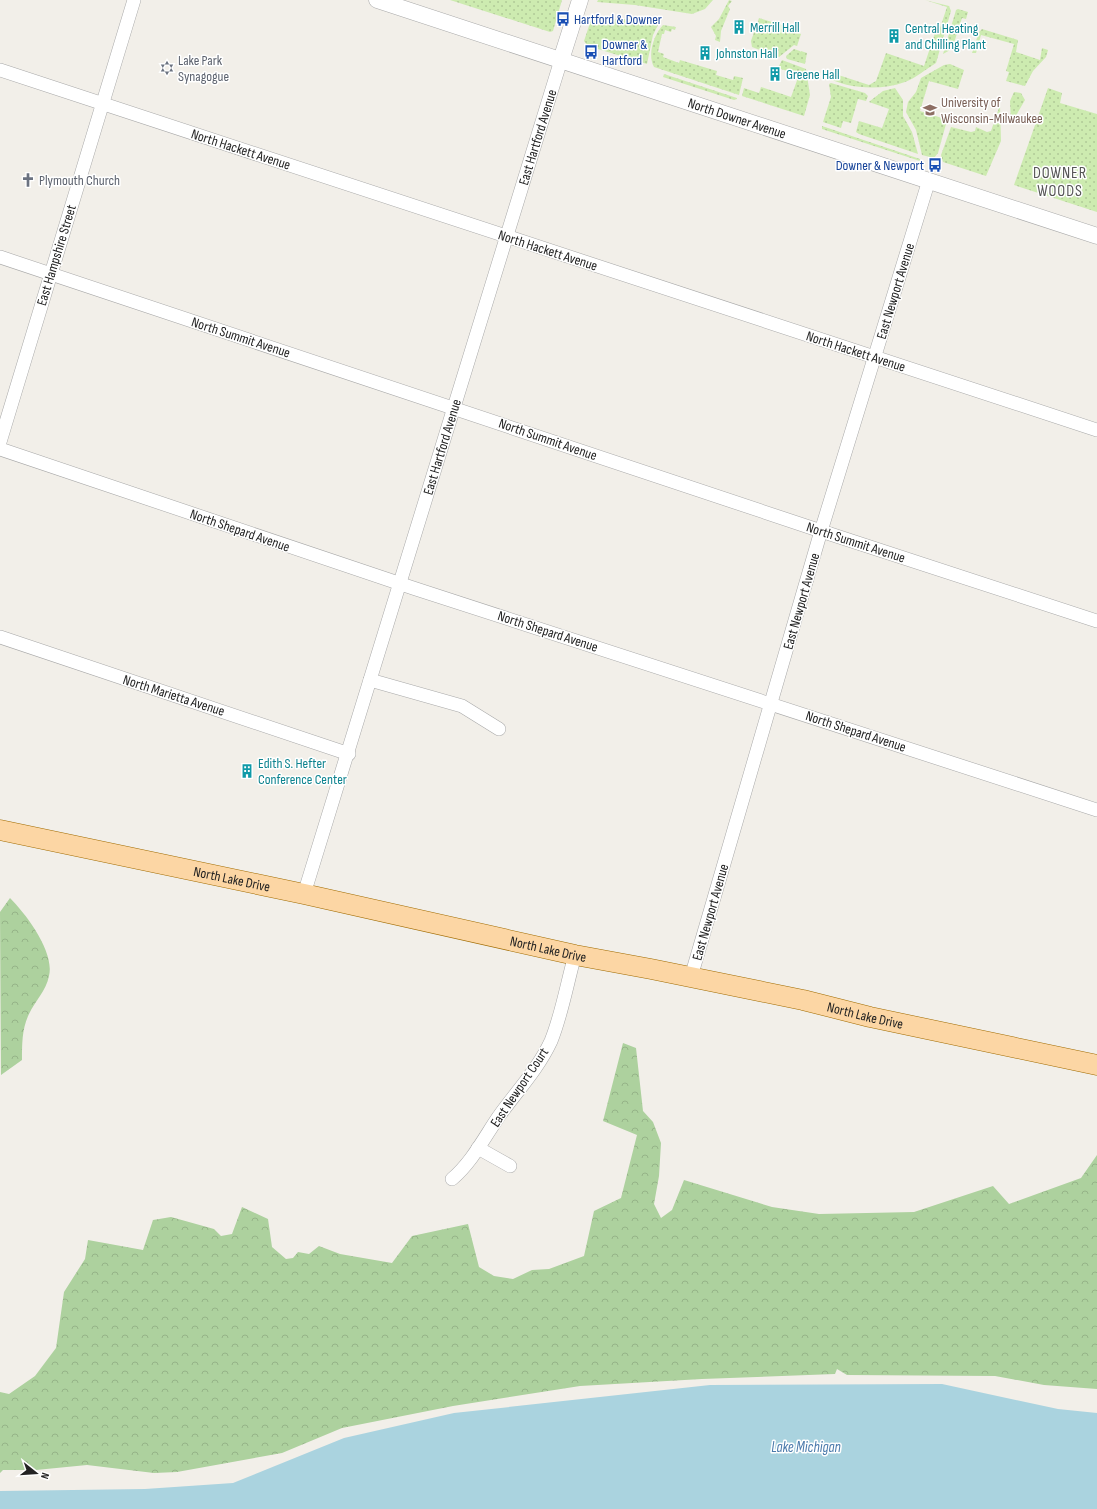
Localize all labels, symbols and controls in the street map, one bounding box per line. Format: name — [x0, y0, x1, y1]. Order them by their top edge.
bus stop icon: Hartford & Downer — [555, 11, 571, 27]
place label: Hartford & Downer — [574, 11, 662, 28]
building icon: Merrill Hall — [731, 19, 747, 35]
place label: Merrill Hall — [750, 19, 800, 36]
place label: Central Heating and Chilling Plant — [905, 20, 986, 53]
building icon: Central Heating and Chilling Plant — [886, 28, 902, 44]
place label: Downer & Hartford — [602, 36, 647, 69]
bus stop icon: Downer & Hartford — [583, 44, 599, 60]
building icon: Johnston Hall — [697, 45, 713, 61]
place label: Johnston Hall — [715, 45, 778, 62]
place label: Lake Park Synagogue — [178, 52, 229, 85]
synagogue icon: Lake Park Synagogue — [159, 60, 175, 76]
building icon: Greene Hall — [767, 66, 783, 82]
place label: Greene Hall — [786, 66, 840, 83]
street label: East Hartford Avenue — [515, 87, 560, 187]
place label: University of Wisconsin-Milwaukee — [941, 94, 1043, 127]
street label: North Downer Avenue — [686, 95, 788, 143]
school or university icon: University of Wisconsin-Milwaukee — [922, 102, 938, 118]
street label: North Hackett Avenue — [189, 125, 293, 174]
place label: Downer & Newport — [836, 157, 924, 174]
bus stop icon: Downer & Newport — [927, 157, 943, 173]
district label: DOWNER WOODS — [1033, 164, 1087, 201]
church icon: Plymouth Church — [20, 172, 36, 188]
place label: Plymouth Church — [39, 172, 120, 189]
street label: East Hampshire Street — [33, 203, 80, 308]
street label: North Hackett Avenue — [496, 226, 600, 275]
street label: East Newport Avenue — [873, 241, 918, 341]
street label: North Summit Avenue — [189, 314, 292, 361]
street label: North Hackett Avenue — [804, 327, 908, 376]
street label: East Hartford Avenue — [420, 397, 465, 497]
street label: North Summit Avenue — [496, 415, 599, 464]
street label: North Shepard Avenue — [188, 505, 292, 556]
street label: North Summit Avenue — [804, 519, 907, 566]
street label: East Newport Avenue — [780, 551, 823, 651]
street label: North Shepard Avenue — [496, 607, 600, 656]
street label: North Marietta Avenue — [121, 671, 227, 720]
street label: North Shepard Avenue — [804, 707, 908, 756]
place label: Edith S. Hefter Conference Center — [258, 755, 347, 788]
building icon: Edith S. Hefter Conference Center — [239, 763, 255, 779]
street label: East Newport Avenue — [689, 862, 732, 962]
street label: North Lake Drive — [192, 863, 272, 896]
street label: North Lake Drive — [508, 933, 588, 966]
street label: North Lake Drive — [825, 998, 905, 1033]
street label: East Newport Court — [487, 1044, 552, 1130]
water label: Lake Michigan — [771, 1438, 841, 1457]
north arrow — [16, 1453, 56, 1493]
text: N — [38, 1471, 52, 1481]

